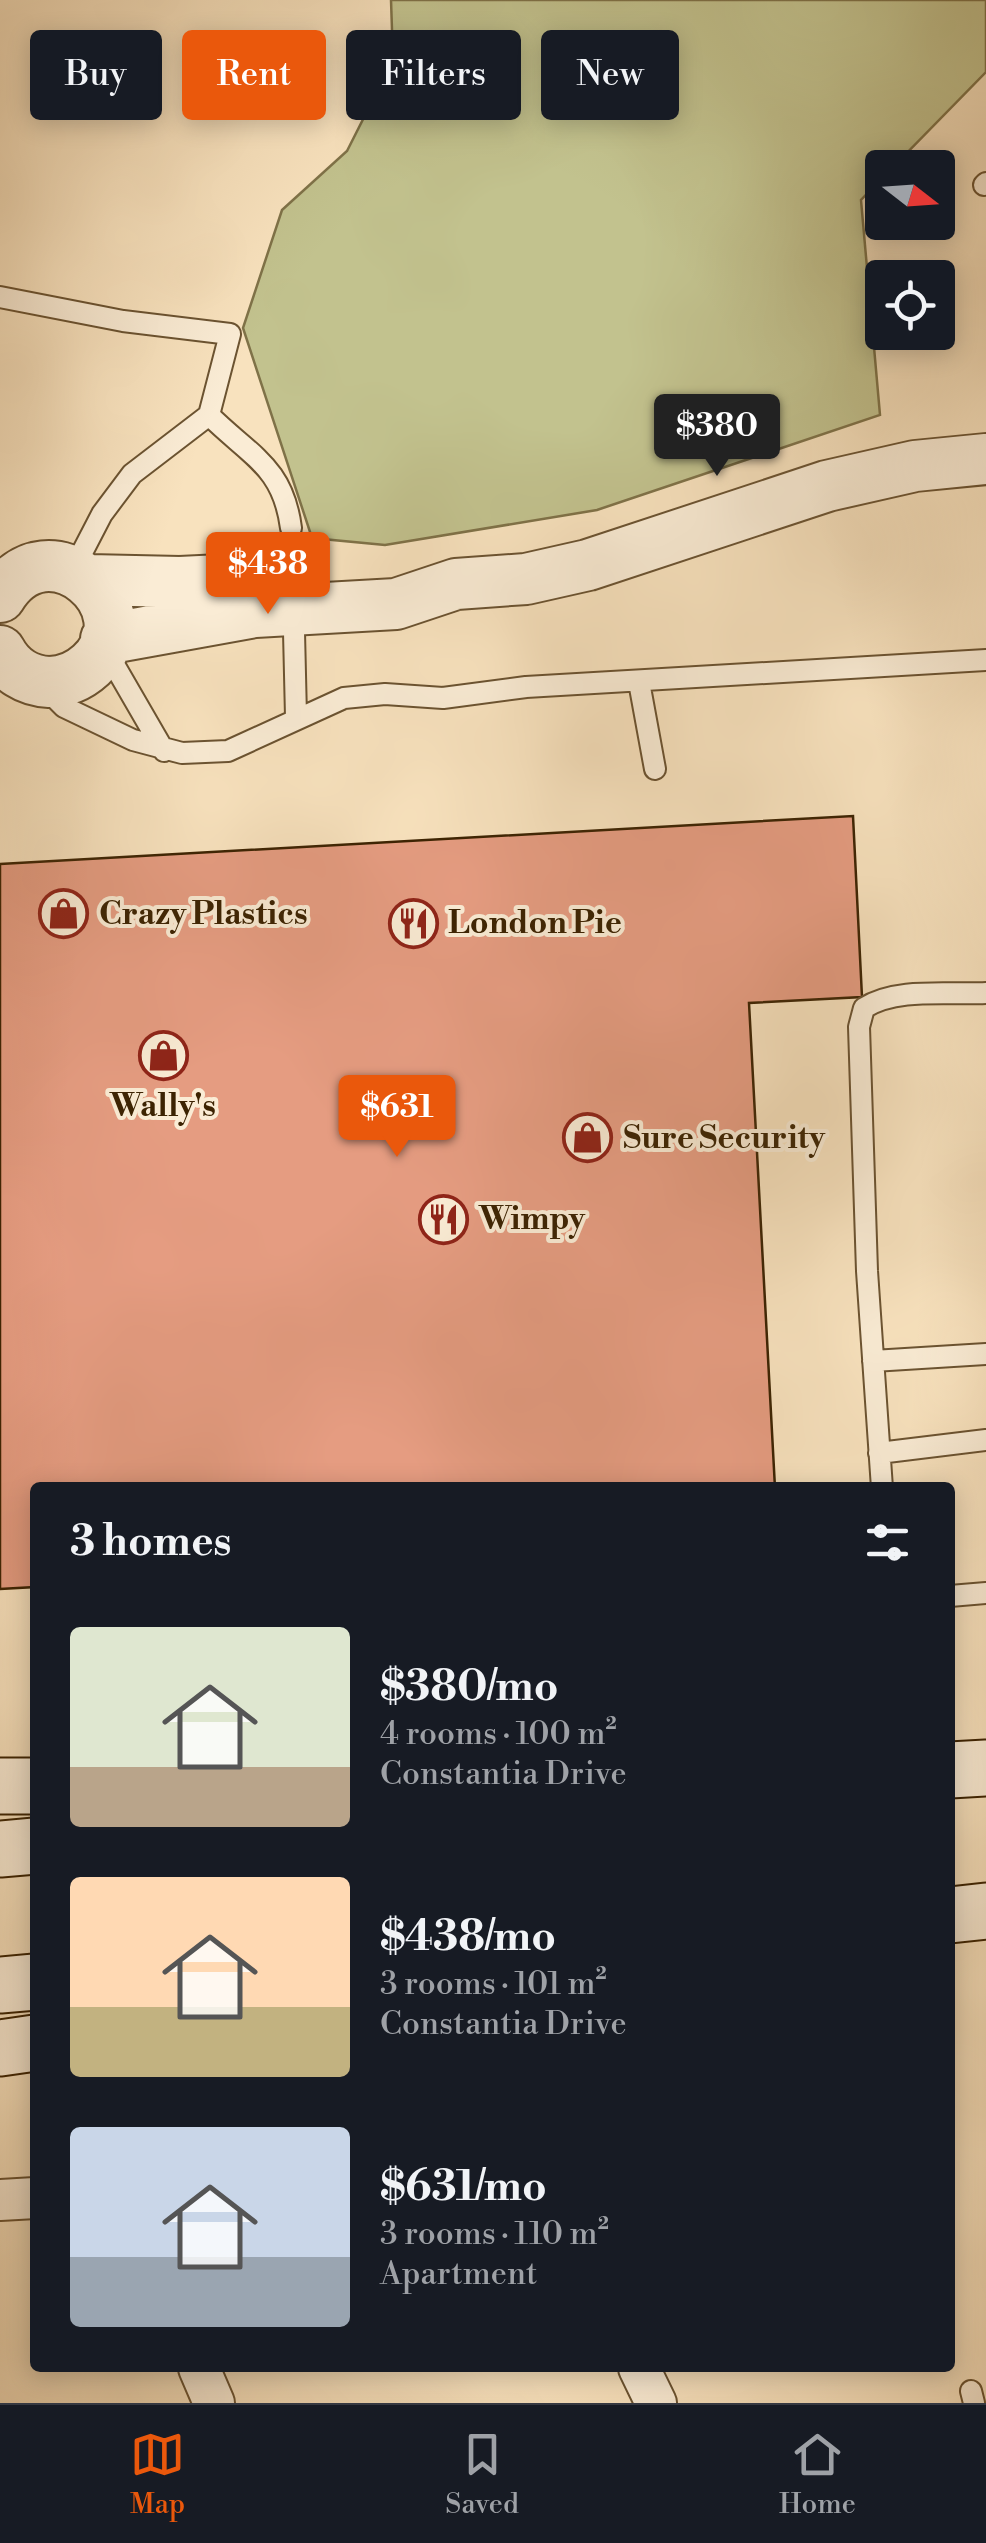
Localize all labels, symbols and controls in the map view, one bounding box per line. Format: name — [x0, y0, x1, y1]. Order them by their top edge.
chip: Buy — [30, 30, 162, 120]
chip: Rent — [182, 30, 326, 120]
chip: Filters — [346, 30, 521, 120]
chip: New — [541, 30, 679, 120]
north arrow — [865, 150, 955, 240]
map controls — [865, 150, 955, 350]
button: locate — [865, 260, 955, 350]
pin: $380 — [658, 394, 776, 479]
text: $380 — [676, 406, 758, 446]
pin: $438 — [209, 532, 327, 617]
text: $438 — [228, 544, 308, 584]
shop icon: Crazy Plastics — [38, 888, 90, 940]
place label: Crazy Plastics — [99, 894, 308, 934]
restaurant icon: London Pie — [387, 897, 439, 949]
place label: London Pie — [448, 903, 622, 943]
shop icon: Wally's — [137, 1030, 189, 1082]
pin: $631 — [338, 1075, 456, 1160]
place label: Wally's — [109, 1086, 216, 1126]
text: $631 — [360, 1087, 434, 1127]
shop icon: Sure Security — [562, 1112, 614, 1164]
place label: Sure Security — [623, 1118, 826, 1158]
restaurant icon: Wimpy — [418, 1193, 470, 1245]
place label: Wimpy — [478, 1199, 586, 1239]
icon: filters — [860, 1515, 915, 1570]
text: 3 homes — [70, 1516, 232, 1569]
text: $380/mo — [380, 1661, 558, 1714]
icon: home — [150, 1667, 270, 1787]
text: 4 rooms · 100 m² — [380, 1714, 617, 1754]
text: Constantia Drive — [380, 1754, 627, 1794]
text: $438/mo — [380, 1911, 556, 1964]
icon: home — [150, 1917, 270, 2037]
text: 3 rooms · 101 m² — [380, 1964, 607, 2004]
text: Constantia Drive — [380, 2004, 627, 2044]
text: $631/mo — [380, 2161, 547, 2214]
icon: home — [150, 2167, 270, 2287]
text: 3 rooms · 110 m² — [380, 2214, 609, 2254]
text: Apartment — [380, 2254, 537, 2294]
tab: Map — [130, 2427, 185, 2522]
tab: Saved — [445, 2427, 519, 2522]
tab: Home — [779, 2427, 856, 2522]

